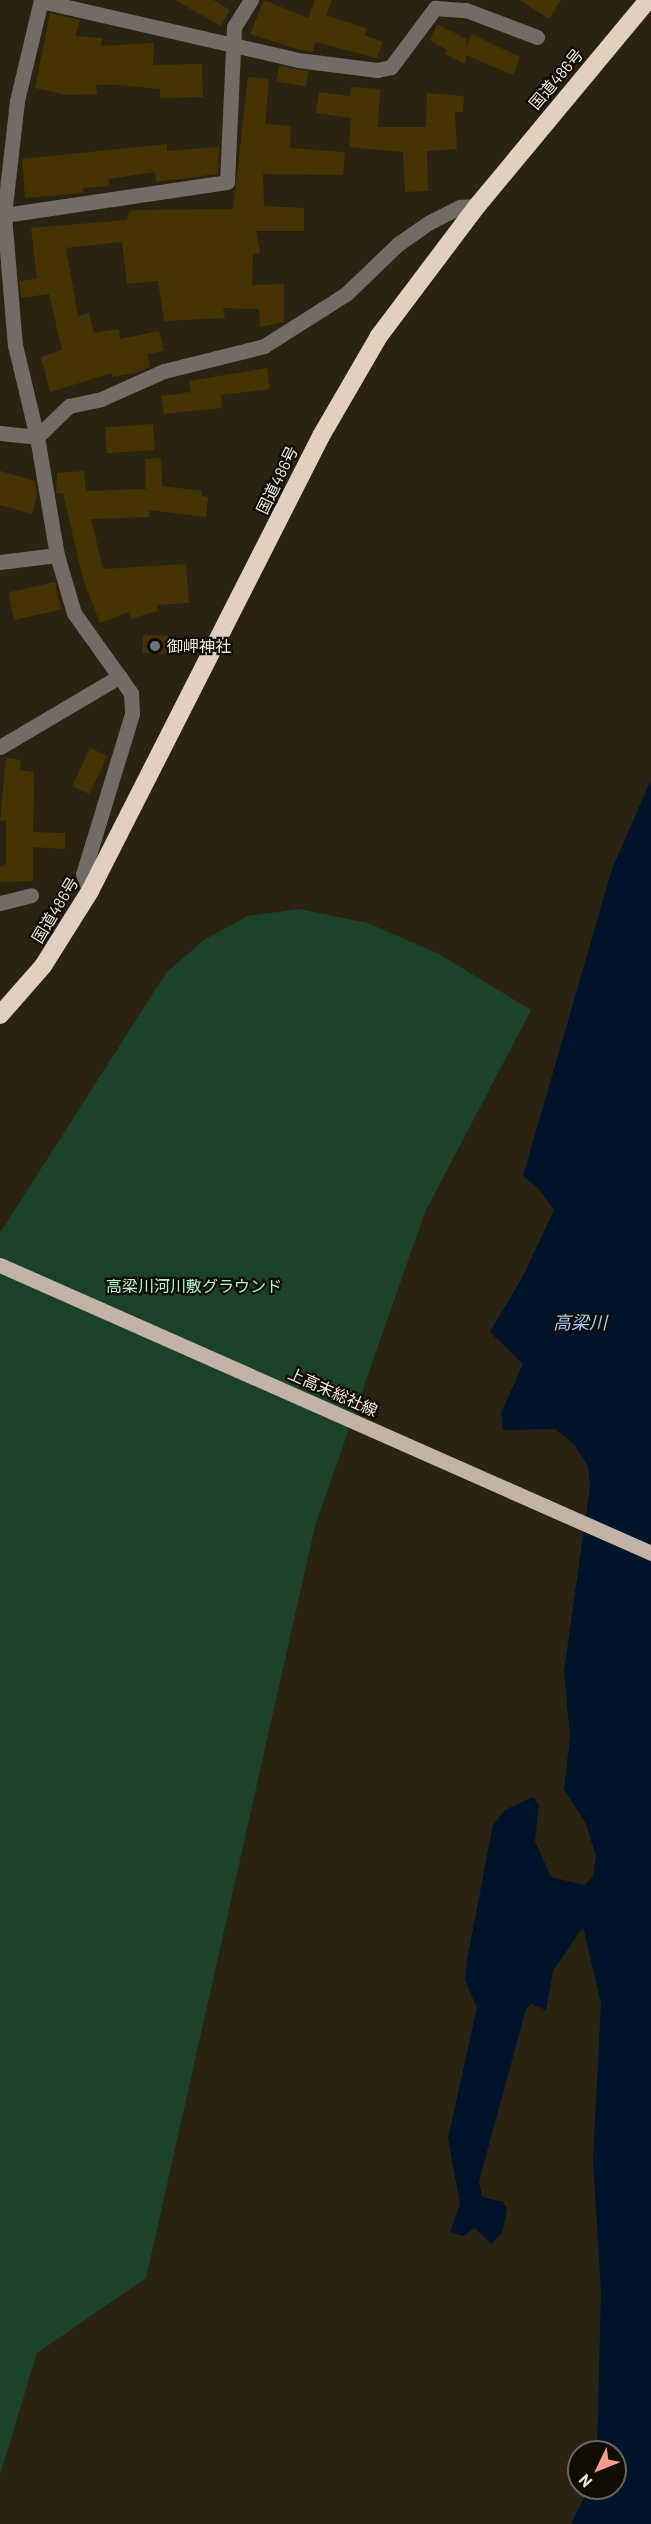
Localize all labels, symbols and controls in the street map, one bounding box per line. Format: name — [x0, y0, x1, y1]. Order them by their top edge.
street label: 国道486号 — [525, 45, 587, 113]
street label: 国道486号 — [252, 443, 302, 517]
place label: 御岬神社 — [167, 636, 231, 656]
marker: 御岬神社 — [148, 639, 162, 653]
street label: 国道486号 — [28, 874, 82, 946]
park label: 高梁川河川敷グラウンド — [106, 1276, 282, 1296]
water label: 高梁川 — [553, 1311, 607, 1333]
street label: 上高末総社線 — [285, 1364, 381, 1420]
north arrow — [567, 2440, 627, 2500]
text: N — [574, 2471, 596, 2492]

